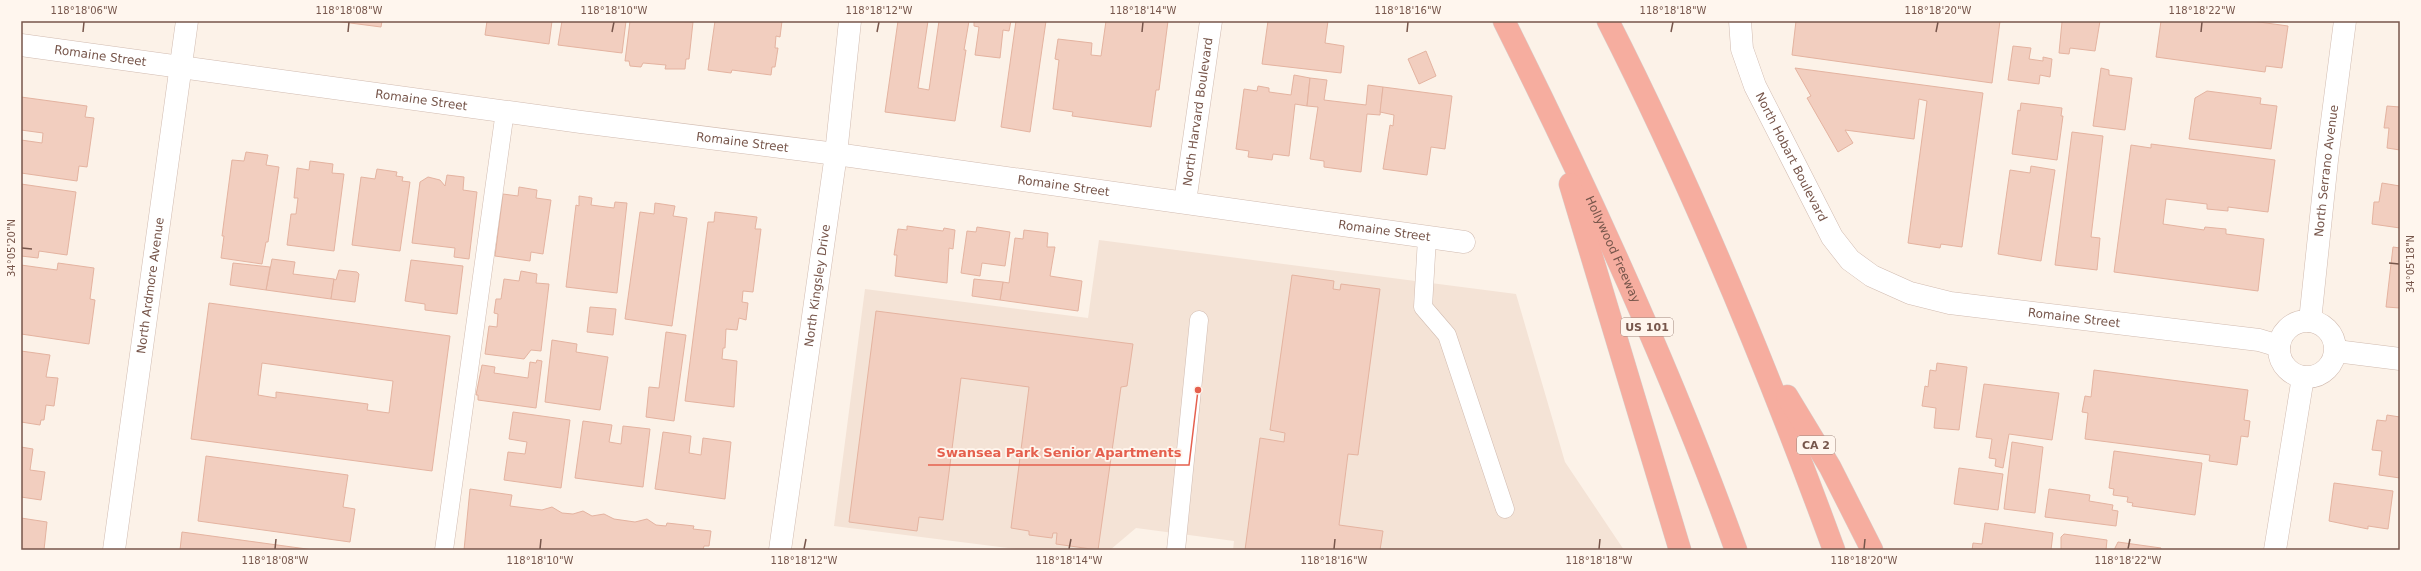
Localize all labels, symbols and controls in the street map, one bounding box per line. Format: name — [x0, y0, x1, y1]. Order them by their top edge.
text: 118°18'06"W — [51, 5, 117, 16]
text: 118°18'08"W — [316, 5, 382, 16]
text: 118°18'10"W — [581, 5, 647, 16]
text: 118°18'12"W — [846, 5, 912, 16]
text: 118°18'14"W — [1110, 5, 1176, 16]
text: 118°18'16"W — [1375, 5, 1441, 16]
text: 118°18'18"W — [1640, 5, 1706, 16]
text: 118°18'20"W — [1905, 5, 1971, 16]
text: 118°18'22"W — [2169, 5, 2235, 16]
street label: North Harvard Boulevard — [1180, 37, 1216, 187]
street label: Romaine Street — [53, 43, 148, 69]
street label: Romaine Street — [374, 87, 468, 113]
street label: North Hobart Boulevard — [1752, 90, 1830, 224]
street label: North Serrano Avenue — [2312, 104, 2341, 238]
street label: Romaine Street — [696, 130, 790, 155]
street label: Romaine Street — [1017, 173, 1111, 199]
street label: Hollywood Freeway — [1583, 194, 1643, 305]
street label: North Ardmore Avenue — [134, 216, 167, 355]
street label: Romaine Street — [1337, 217, 1432, 244]
text: 34°05'20"N — [6, 219, 17, 277]
street label: North Kingsley Drive — [802, 223, 833, 348]
text: 34°05'18"N — [2405, 235, 2416, 293]
street label: Romaine Street — [2027, 305, 2121, 330]
road number: US 101 — [1621, 318, 1673, 336]
road number: CA 2 — [1797, 436, 1835, 454]
callout: Swansea Park Senior Apartments — [928, 440, 1189, 465]
text: Swansea Park Senior Apartments — [937, 445, 1182, 460]
text: 118°18'08"W — [242, 555, 308, 566]
text: 118°18'10"W — [507, 555, 573, 566]
text: 118°18'12"W — [771, 555, 837, 566]
text: 118°18'14"W — [1036, 555, 1102, 566]
text: 118°18'16"W — [1301, 555, 1367, 566]
text: 118°18'18"W — [1566, 555, 1632, 566]
text: 118°18'20"W — [1831, 555, 1897, 566]
text: 118°18'22"W — [2095, 555, 2161, 566]

